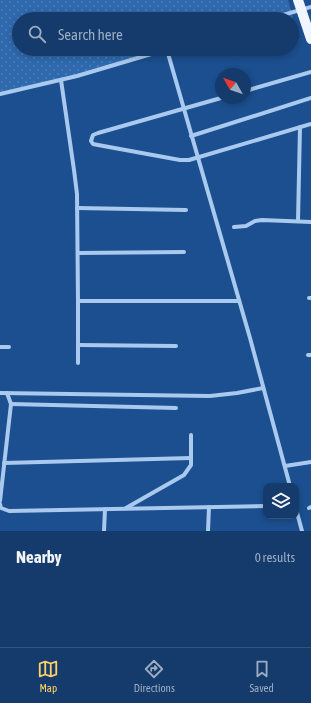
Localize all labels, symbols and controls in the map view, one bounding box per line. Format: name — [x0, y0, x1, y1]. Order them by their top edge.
search box — [12, 12, 299, 56]
icon: search — [26, 23, 48, 45]
text: Search here — [58, 26, 123, 43]
north arrow — [215, 68, 251, 104]
map controls — [263, 483, 299, 519]
button: layers — [263, 483, 299, 519]
text: Nearby — [16, 547, 62, 567]
text: 0 results — [255, 550, 295, 565]
tab: Map — [37, 658, 59, 694]
tab: Directions — [134, 658, 175, 694]
tab: Saved — [249, 658, 274, 694]

